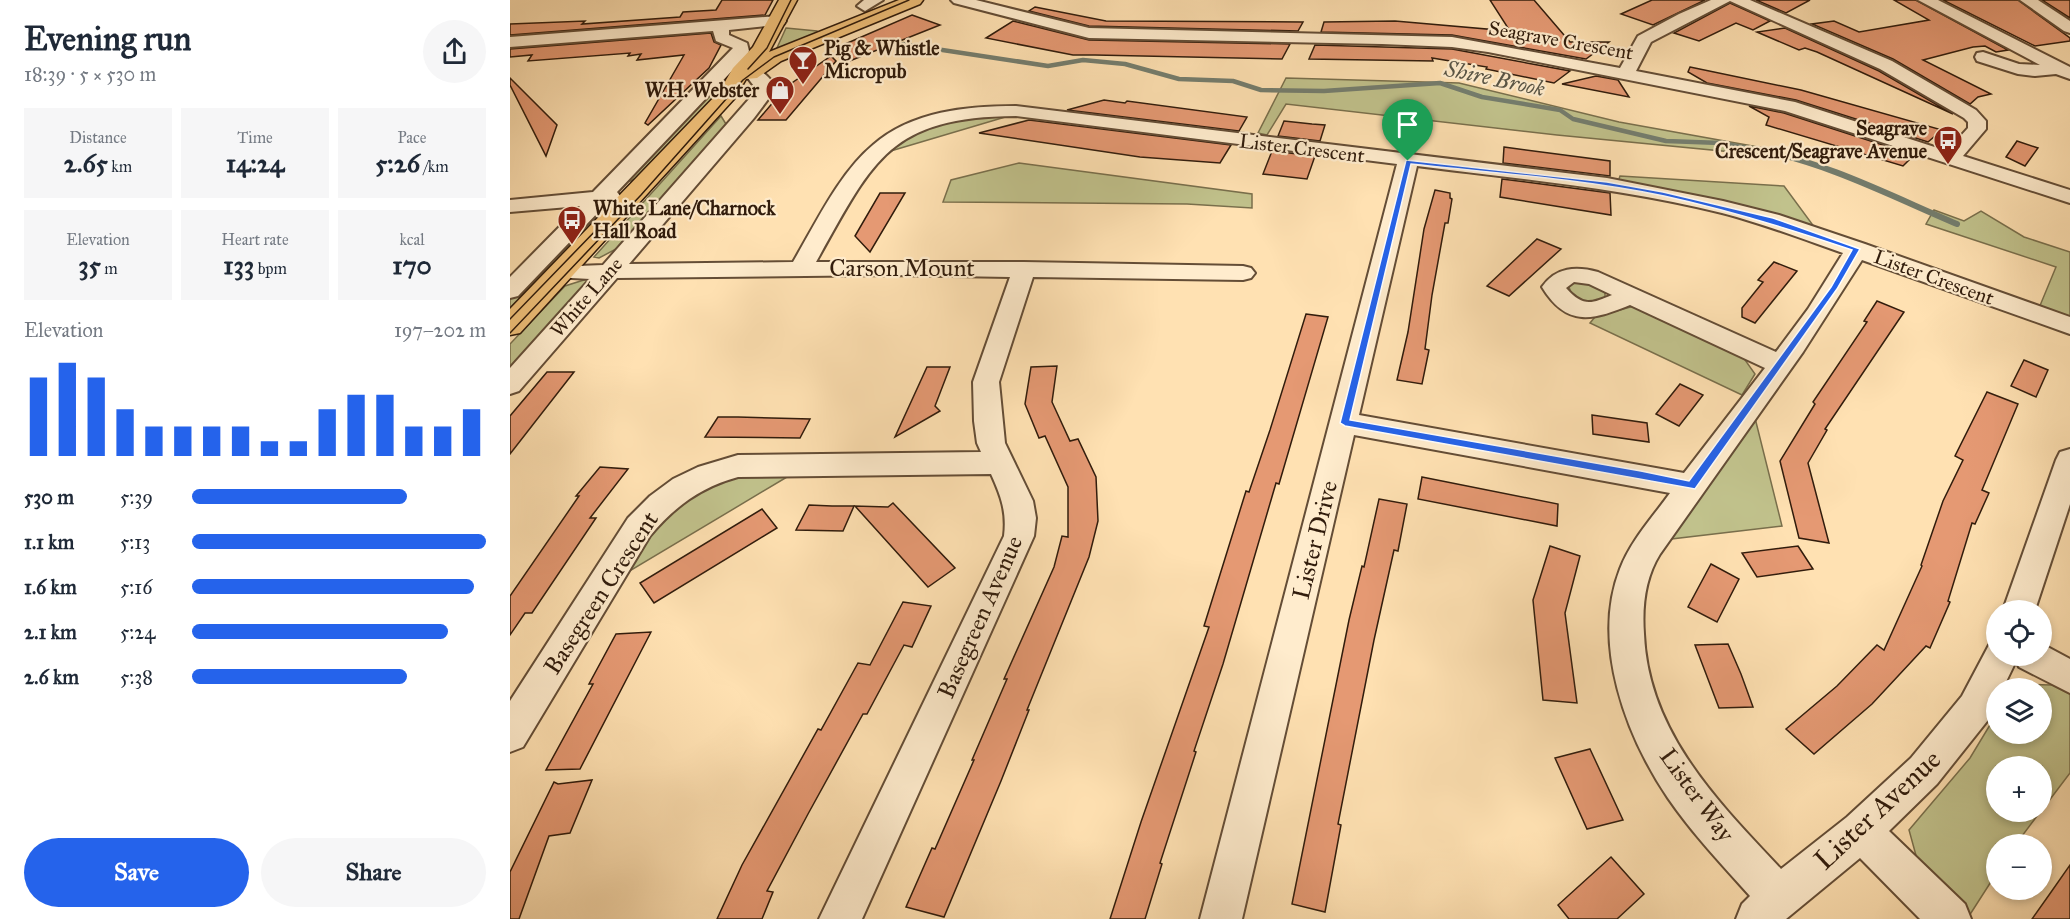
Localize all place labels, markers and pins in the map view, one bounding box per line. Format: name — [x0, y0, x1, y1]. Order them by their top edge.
place label: Pig & Whistle Micropub — [824, 36, 940, 84]
bar icon: Pig & Whistle Micropub — [787, 44, 819, 86]
shop icon: W.H. Webster — [764, 74, 796, 116]
place label: W.H. Webster — [645, 78, 760, 102]
pin — [1382, 99, 1433, 161]
place label: Seagrave Crescent/Seagrave Avenue — [1715, 116, 1928, 164]
bus stop icon: Seagrave Crescent/Seagrave Avenue — [1932, 124, 1964, 166]
place label: White Lane/Charnock Hall Road — [593, 196, 776, 243]
bus stop icon: White Lane/Charnock Hall Road — [556, 204, 588, 246]

